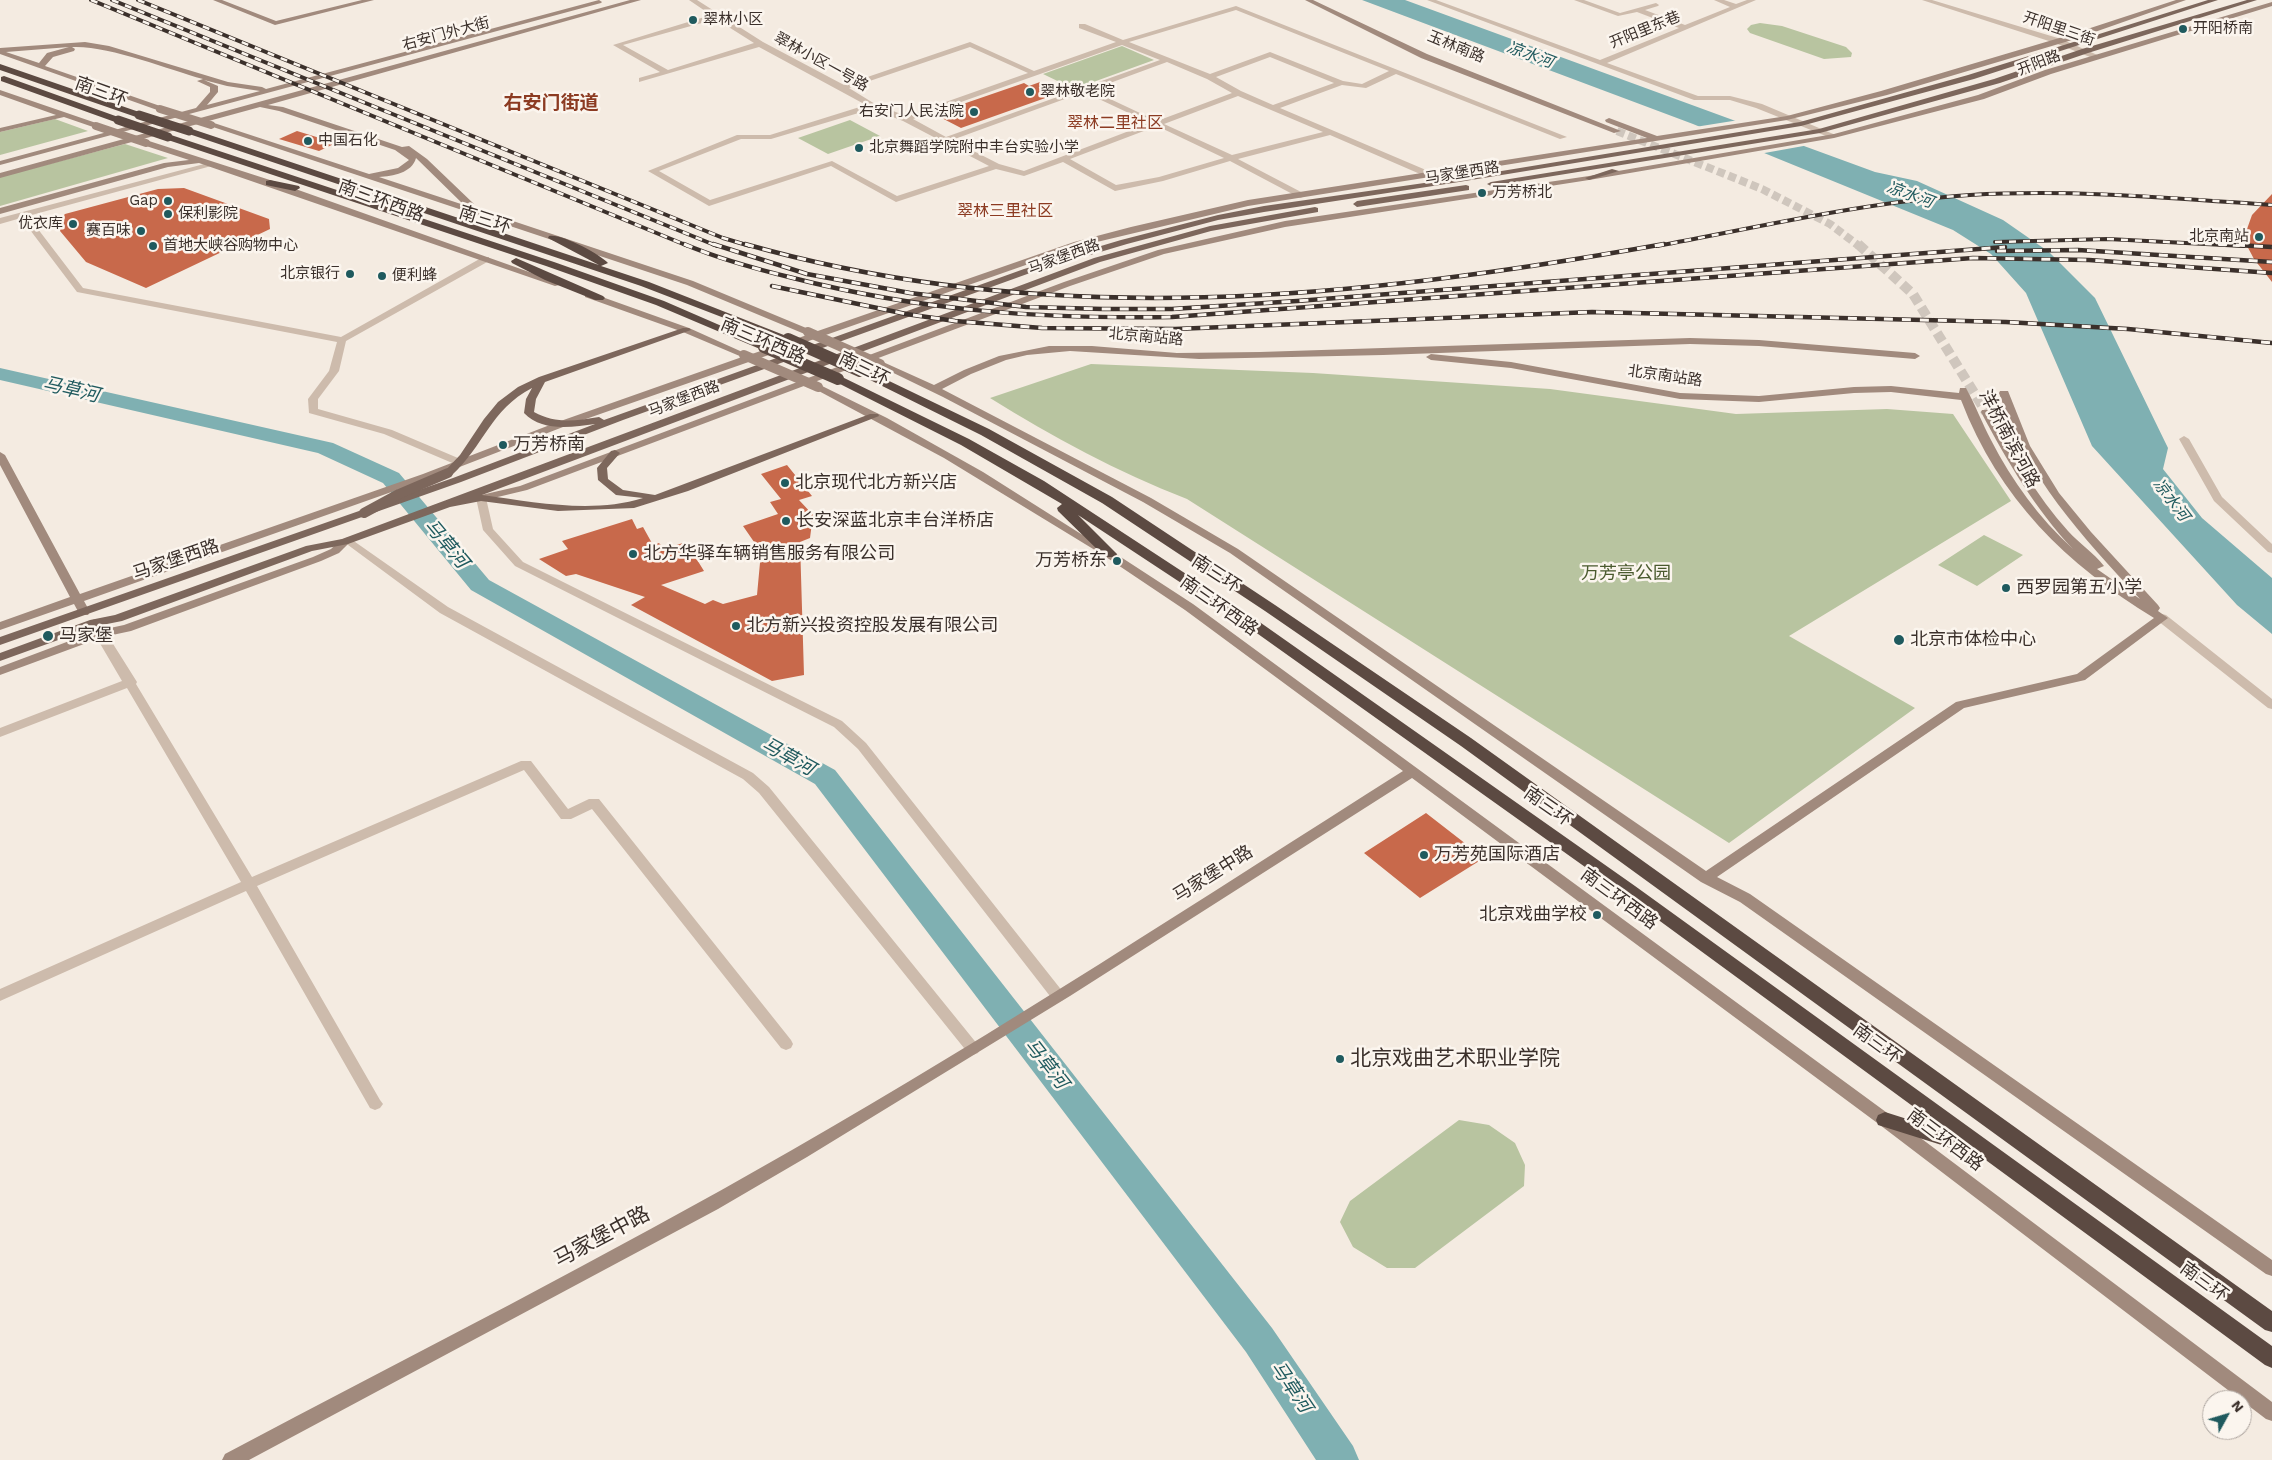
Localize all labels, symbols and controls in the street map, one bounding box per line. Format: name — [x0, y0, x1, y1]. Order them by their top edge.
street label: 开阳里东巷 — [1607, 8, 1683, 52]
street label: 开阳里三街 — [2021, 8, 2097, 50]
place label: 翠林小区 — [703, 11, 763, 29]
street label: 右安门外大街 — [400, 14, 492, 54]
marker: 翠林小区 — [687, 14, 699, 26]
place label: 开阳桥南 — [2193, 20, 2253, 38]
marker: 开阳桥南 — [2177, 23, 2189, 35]
street label: 玉林南路 — [1425, 27, 1487, 67]
street label: 翠林小区一号路 — [771, 29, 871, 95]
water label: 凉水河 — [1504, 38, 1556, 72]
street label: 开阳路 — [2015, 47, 2063, 79]
street label: 南三环 — [72, 73, 130, 111]
place label: 翠林敬老院 — [1040, 83, 1115, 101]
marker: 翠林敬老院 — [1024, 86, 1036, 98]
district label: 右安门街道 — [504, 92, 598, 114]
place label: 右安门人民法院 — [859, 103, 964, 121]
marker: 右安门人民法院 — [968, 106, 980, 118]
district label: 翠林二里社区 — [1067, 113, 1163, 133]
place label: 中国石化 — [318, 132, 378, 150]
marker: 中国石化 — [302, 135, 314, 147]
place label: 北京舞蹈学院附中丰台实验小学 — [869, 139, 1079, 157]
marker: 北京舞蹈学院附中丰台实验小学 — [853, 142, 865, 154]
street label: 马家堡西路 — [1424, 158, 1500, 188]
street label: 南三环西路 — [335, 175, 427, 227]
water label: 凉水河 — [1884, 178, 1936, 212]
place label: 万芳桥北 — [1492, 184, 1552, 202]
marker: 万芳桥北 — [1476, 187, 1488, 199]
place label: Gap — [129, 192, 158, 210]
marker: Gap — [162, 195, 174, 207]
street label: 南三环 — [456, 201, 514, 239]
district label: 翠林三里社区 — [957, 201, 1053, 221]
place label: 保利影院 — [178, 205, 238, 223]
marker: 保利影院 — [162, 208, 174, 220]
place label: 优衣库 — [18, 215, 63, 233]
marker: 优衣库 — [67, 218, 79, 230]
place label: 赛百味 — [86, 222, 131, 240]
marker: 赛百味 — [135, 225, 147, 237]
place label: 北京南站 — [2189, 228, 2249, 246]
marker: 北京南站 — [2253, 231, 2265, 243]
street label: 马家堡西路 — [1026, 236, 1102, 278]
place label: 首地大峡谷购物中心 — [163, 237, 298, 255]
marker: 首地大峡谷购物中心 — [147, 240, 159, 252]
place label: 北京银行 — [280, 265, 340, 283]
place label: 便利蜂 — [392, 267, 437, 285]
marker: 北京银行 — [344, 268, 356, 280]
marker: 便利蜂 — [376, 270, 388, 282]
street label: 南三环西路 — [717, 313, 809, 369]
street label: 北京南站路 — [1108, 325, 1184, 349]
street label: 南三环 — [835, 347, 893, 391]
street label: 北京南站路 — [1627, 362, 1703, 390]
water label: 马草河 — [41, 372, 101, 408]
street label: 马家堡西路 — [646, 377, 722, 421]
street label: 洋桥南滨河路 — [1974, 386, 2044, 492]
place label: 万芳桥南 — [513, 434, 585, 456]
marker: 万芳桥南 — [497, 439, 509, 451]
place label: 北京现代北方新兴店 — [795, 472, 957, 494]
water label: 凉水河 — [2149, 475, 2193, 525]
marker: 北京现代北方新兴店 — [779, 477, 791, 489]
place label: 长安深蓝北京丰台洋桥店 — [796, 510, 994, 532]
water label: 马草河 — [419, 515, 473, 573]
marker: 长安深蓝北京丰台洋桥店 — [780, 515, 792, 527]
street label: 马家堡西路 — [130, 535, 222, 585]
place label: 北方华驿车辆销售服务有限公司 — [643, 543, 895, 565]
marker: 北方华驿车辆销售服务有限公司 — [627, 548, 639, 560]
place label: 万芳桥东 — [1035, 550, 1107, 572]
street label: 南三环 — [1187, 550, 1245, 598]
marker: 万芳桥东 — [1111, 555, 1123, 567]
park label: 万芳亭公园 — [1581, 563, 1671, 585]
street label: 南三环西路 — [1176, 571, 1262, 641]
place label: 西罗园第五小学 — [2016, 577, 2142, 599]
marker: 西罗园第五小学 — [2000, 582, 2012, 594]
place label: 北方新兴投资控股发展有限公司 — [746, 615, 998, 637]
marker: 北方新兴投资控股发展有限公司 — [730, 620, 742, 632]
place label: 马家堡 — [59, 625, 113, 647]
marker: 马家堡 — [41, 629, 55, 643]
place label: 北京市体检中心 — [1910, 629, 2036, 651]
marker: 北京市体检中心 — [1892, 633, 1906, 647]
water label: 马草河 — [758, 733, 818, 781]
street label: 南三环 — [1520, 783, 1576, 831]
street label: 马家堡中路 — [1169, 841, 1257, 907]
place label: 万芳苑国际酒店 — [1434, 844, 1560, 866]
marker: 万芳苑国际酒店 — [1418, 849, 1430, 861]
street label: 南三环西路 — [1576, 864, 1662, 934]
place label: 北京戏曲学校 — [1479, 904, 1587, 926]
marker: 北京戏曲学校 — [1591, 909, 1603, 921]
street label: 南三环 — [1849, 1019, 1905, 1069]
water label: 马草河 — [1019, 1035, 1073, 1093]
place label: 北京戏曲艺术职业学院 — [1350, 1046, 1560, 1072]
marker: 北京戏曲艺术职业学院 — [1334, 1053, 1346, 1065]
street label: 南三环西路 — [1903, 1104, 1987, 1176]
street label: 马家堡中路 — [550, 1201, 654, 1273]
street label: 南三环 — [2176, 1257, 2232, 1307]
water label: 马草河 — [1266, 1357, 1316, 1417]
north arrow — [2202, 1390, 2252, 1440]
text: N — [2228, 1397, 2247, 1415]

